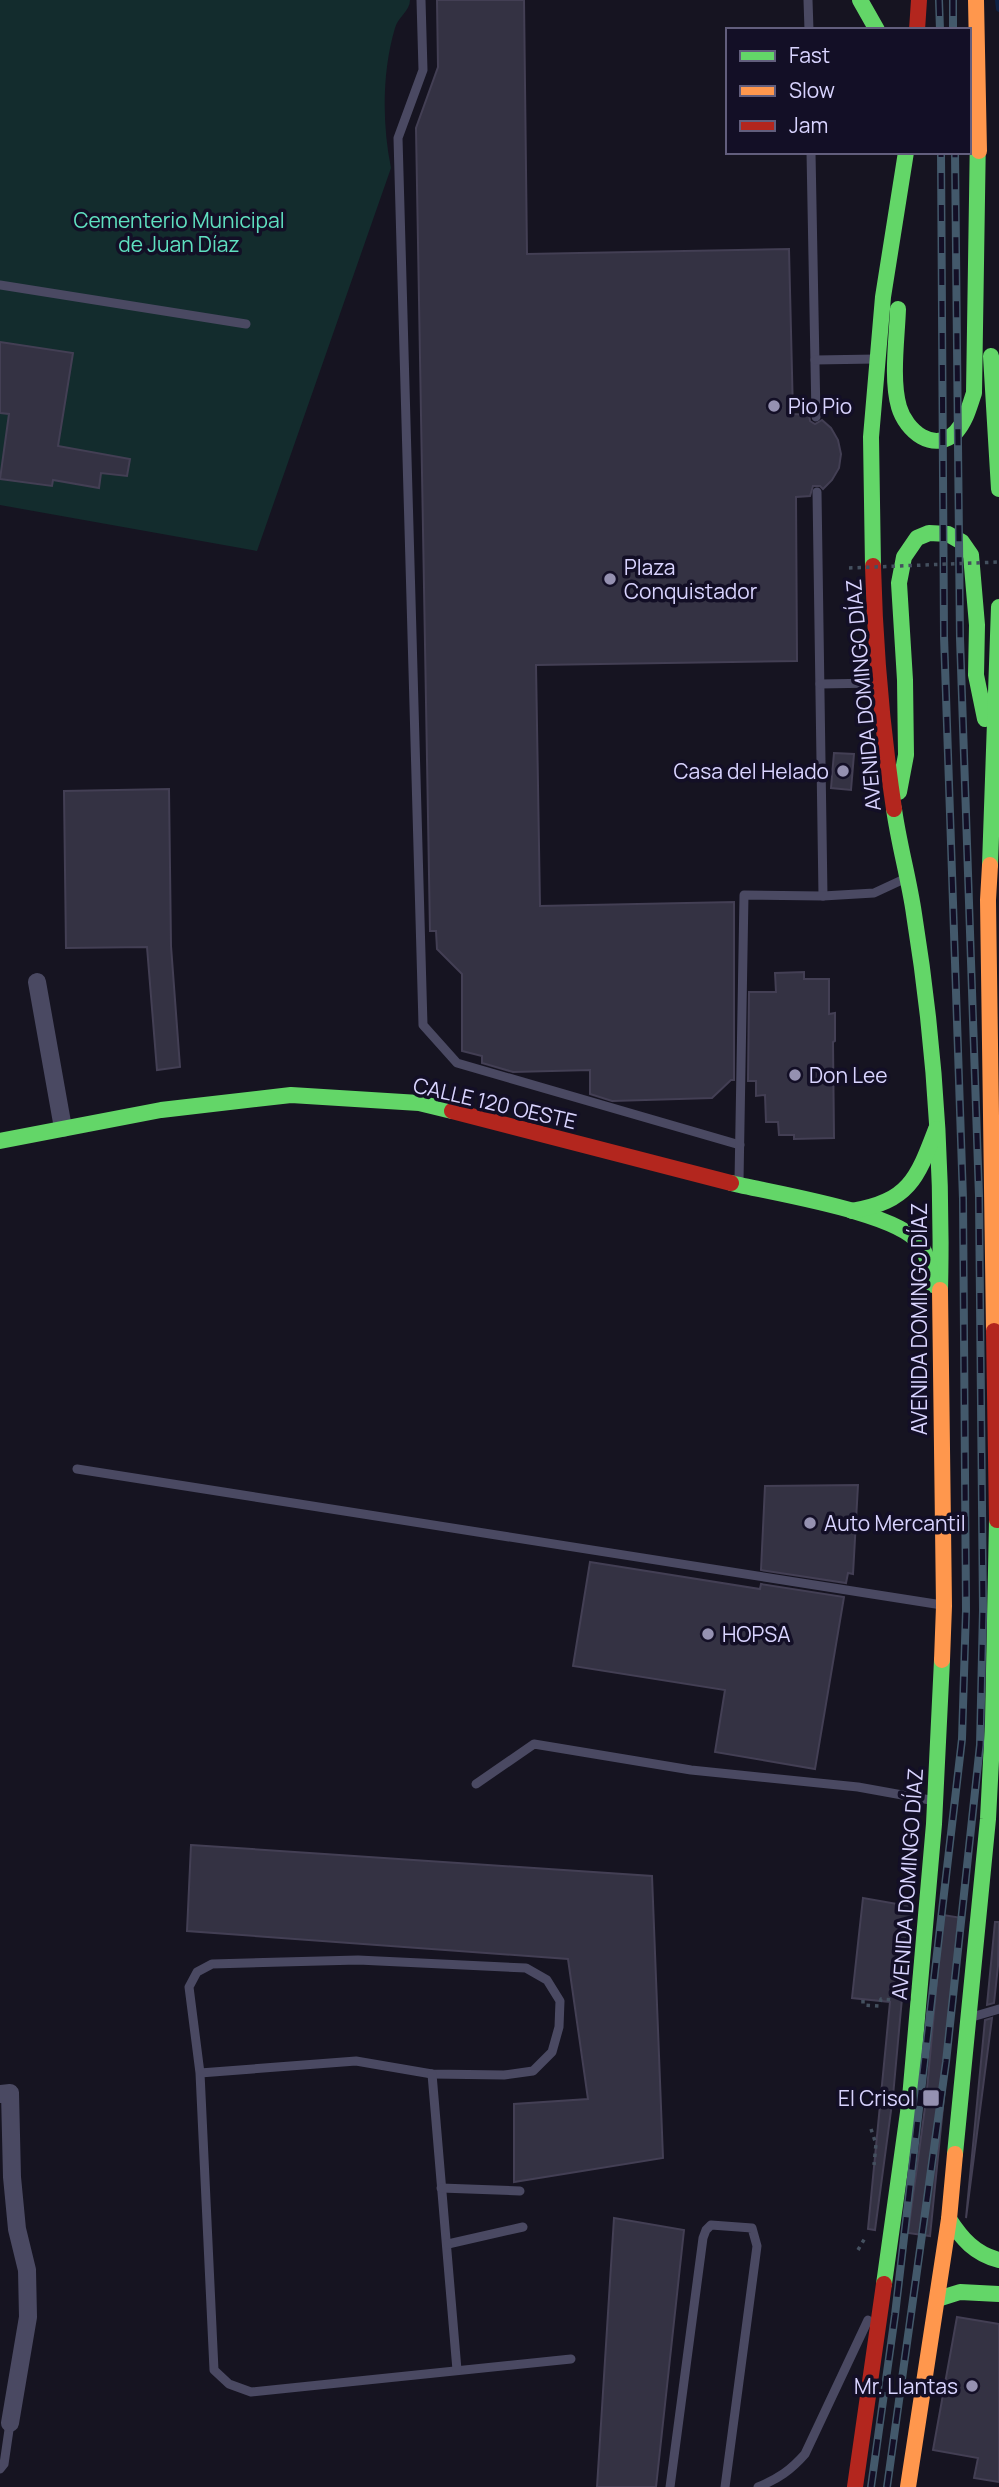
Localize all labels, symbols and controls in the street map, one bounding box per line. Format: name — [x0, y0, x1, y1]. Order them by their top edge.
legend — [726, 28, 971, 154]
text: Fast — [789, 41, 830, 69]
text: Slow — [789, 76, 835, 104]
text: Jam — [789, 111, 828, 139]
park label: Cementerio Municipal de Juan Díaz — [73, 206, 285, 258]
place label: Pio Pio — [788, 392, 852, 420]
marker: Pio Pio — [766, 398, 782, 414]
place label: Plaza Conquistador — [624, 553, 758, 605]
marker: Plaza Conquistador — [602, 571, 618, 587]
street label: AVENIDA DOMINGO DÍAZ — [839, 578, 887, 812]
place label: Casa del Helado — [674, 757, 829, 785]
marker: Casa del Helado — [835, 763, 851, 779]
place label: Don Lee — [809, 1061, 887, 1089]
marker: Don Lee — [787, 1067, 803, 1083]
street label: CALLE 120 OESTE — [411, 1071, 579, 1135]
street label: AVENIDA DOMINGO DÍAZ — [905, 1203, 933, 1435]
place label: Auto Mercantil — [824, 1509, 966, 1537]
marker: Auto Mercantil — [802, 1515, 818, 1531]
place label: HOPSA — [722, 1620, 791, 1648]
marker: HOPSA — [700, 1626, 716, 1642]
street label: AVENIDA DOMINGO DÍAZ — [885, 1767, 929, 2001]
place label: El Crisol — [838, 2084, 915, 2112]
marker: El Crisol — [921, 2088, 941, 2108]
place label: Mr. Llantas — [854, 2372, 958, 2400]
marker: Mr. Llantas — [964, 2378, 980, 2394]

